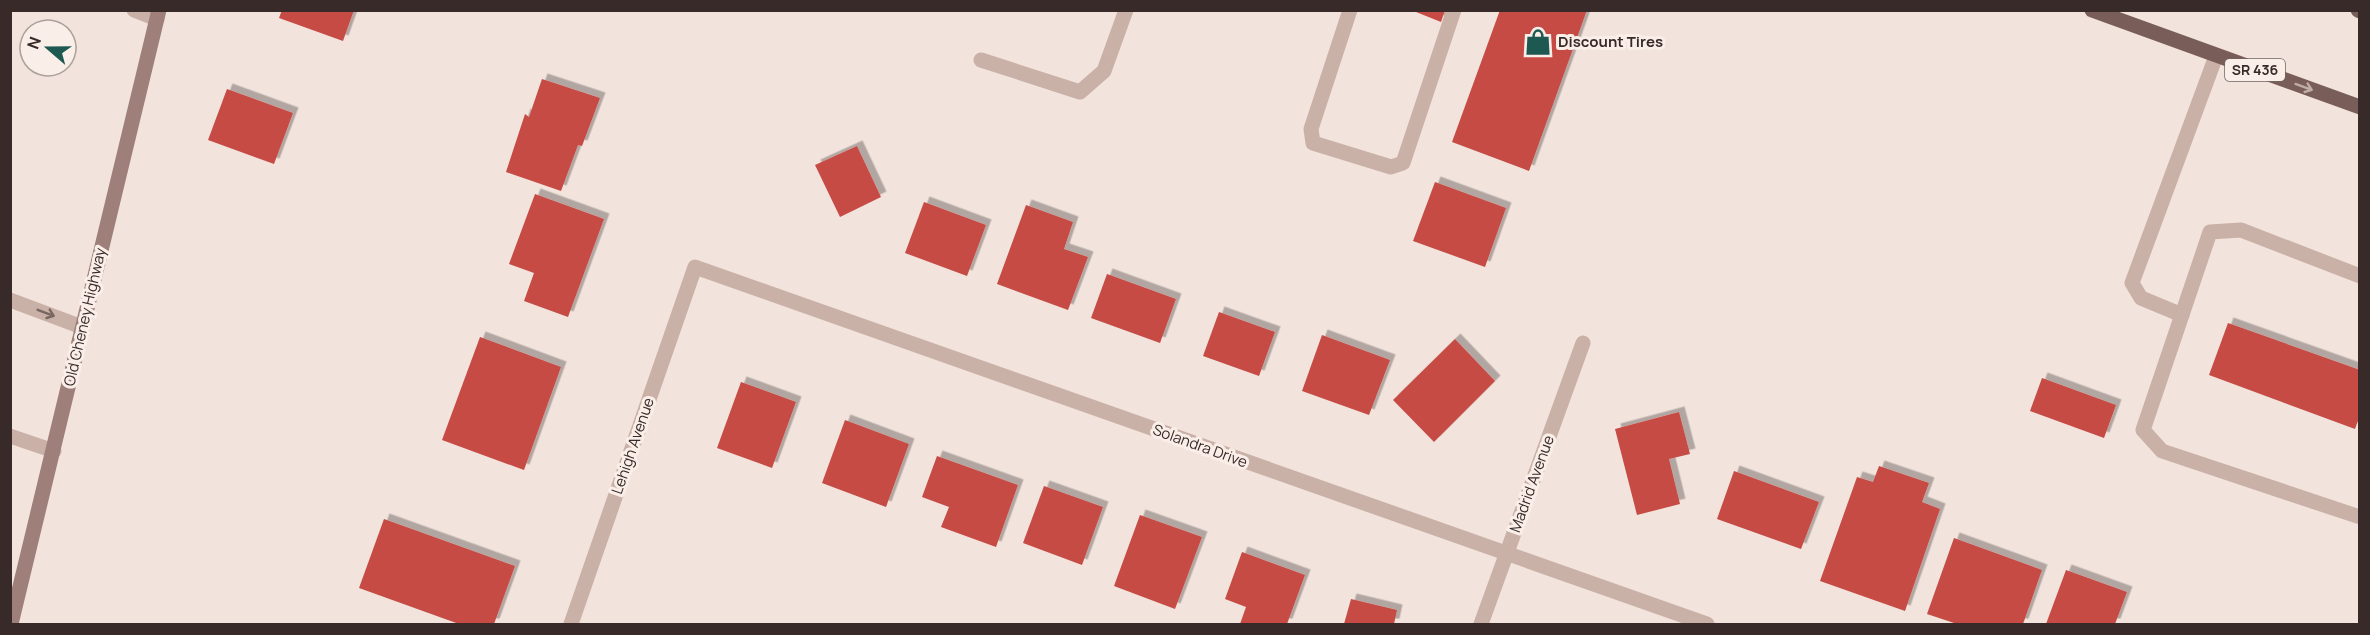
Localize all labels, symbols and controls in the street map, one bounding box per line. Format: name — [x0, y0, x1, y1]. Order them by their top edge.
north arrow — [18, 18, 78, 78]
shop icon: Discount Tires — [1523, 27, 1553, 57]
place label: Discount Tires — [1558, 31, 1663, 52]
text: N — [22, 34, 46, 52]
road number: SR 436 — [2225, 59, 2285, 81]
one-way arrow — [2294, 83, 2313, 94]
street label: Old Cheney Highway — [58, 246, 111, 388]
one-way arrow — [37, 309, 55, 320]
street label: Lehigh Avenue — [606, 394, 659, 497]
street label: Solandra Drive — [1150, 419, 1251, 472]
street label: Madrid Avenue — [1504, 432, 1559, 535]

